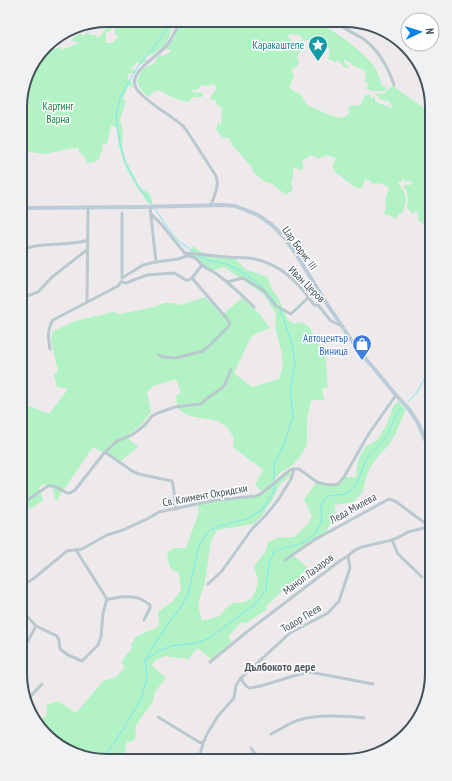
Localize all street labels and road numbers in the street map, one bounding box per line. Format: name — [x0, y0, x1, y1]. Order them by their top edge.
street label: Цар Борис III — [279, 223, 321, 273]
street label: Иван Церов — [286, 263, 329, 306]
street label: Св. Климент Охридски — [161, 481, 249, 509]
street label: Леда Милева — [326, 489, 379, 527]
street label: Манол Лазаров — [280, 550, 337, 598]
street label: Тодор Пеев — [278, 600, 324, 635]

